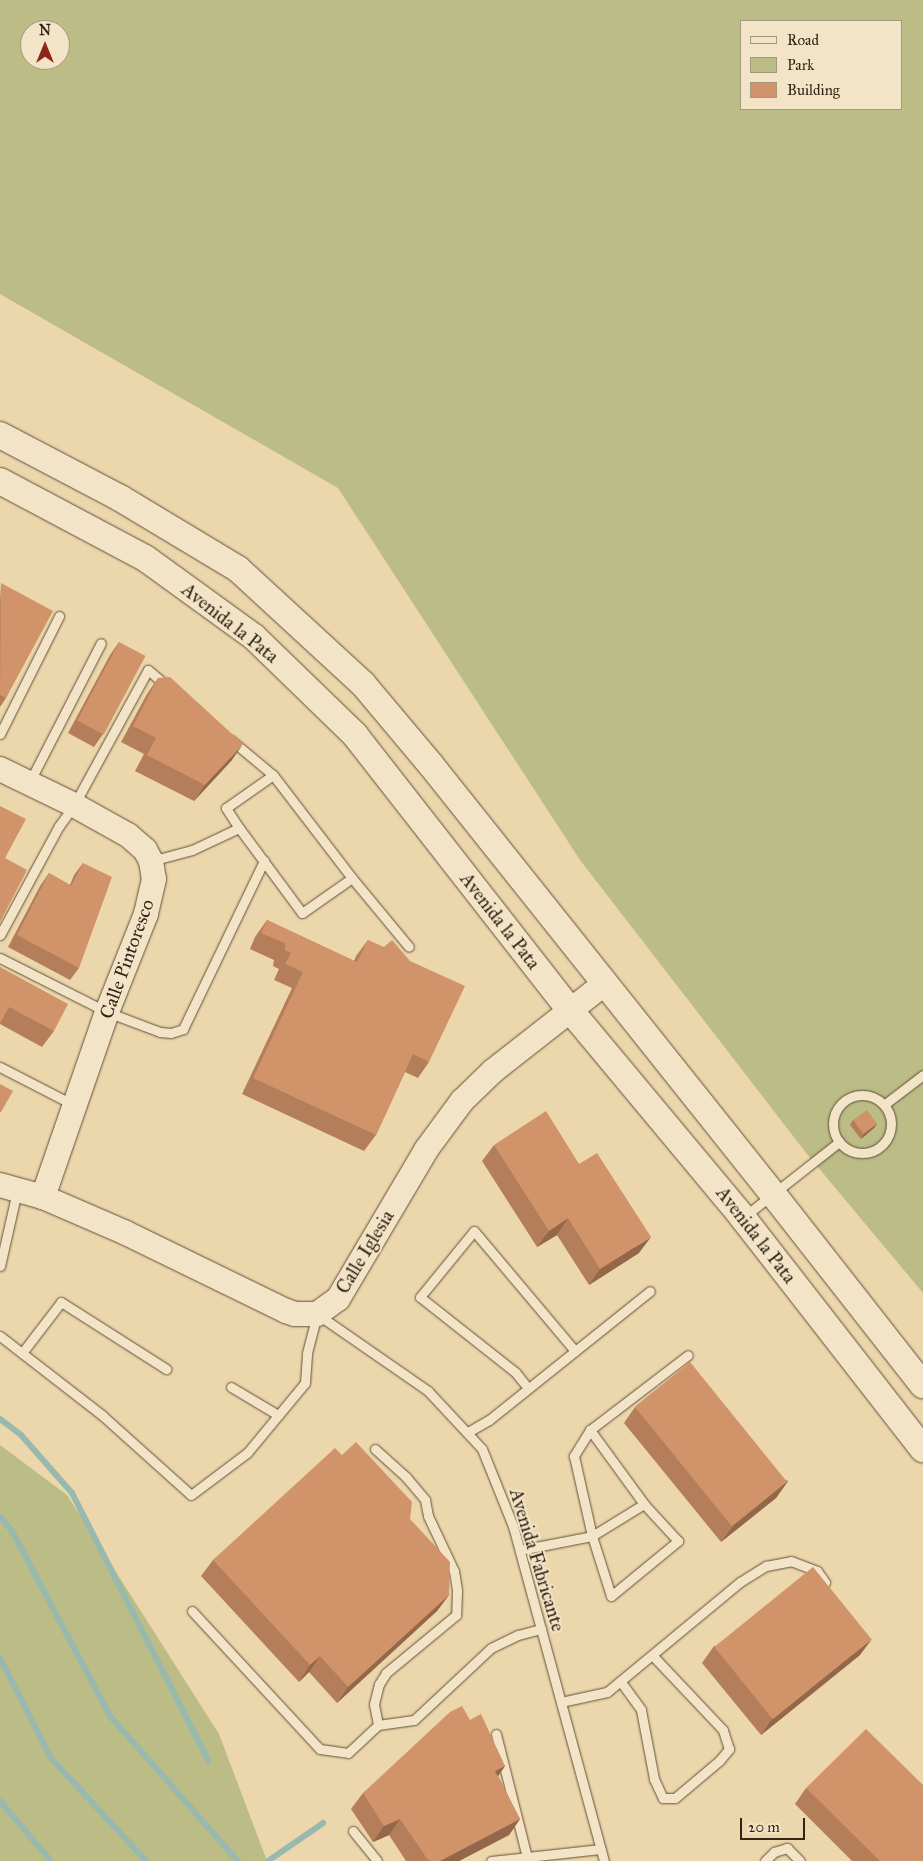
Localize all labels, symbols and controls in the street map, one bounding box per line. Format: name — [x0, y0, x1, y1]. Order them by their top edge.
north arrow — [20, 20, 70, 70]
legend — [740, 20, 903, 110]
text: N — [39, 22, 51, 39]
text: Road — [787, 31, 819, 49]
text: Park — [787, 56, 814, 74]
text: Building — [787, 81, 840, 99]
street label: Avenida la Pata — [177, 578, 283, 668]
street label: Avenida la Pata — [455, 868, 545, 974]
street label: Calle Pintoresco — [95, 896, 159, 1022]
street label: Avenida la Pata — [711, 1182, 801, 1288]
street label: Calle Iglesia — [331, 1206, 399, 1298]
street label: Avenida Fabricante — [504, 1486, 570, 1634]
scale bar — [743, 1808, 808, 1840]
text: 20 m — [748, 1818, 780, 1836]

